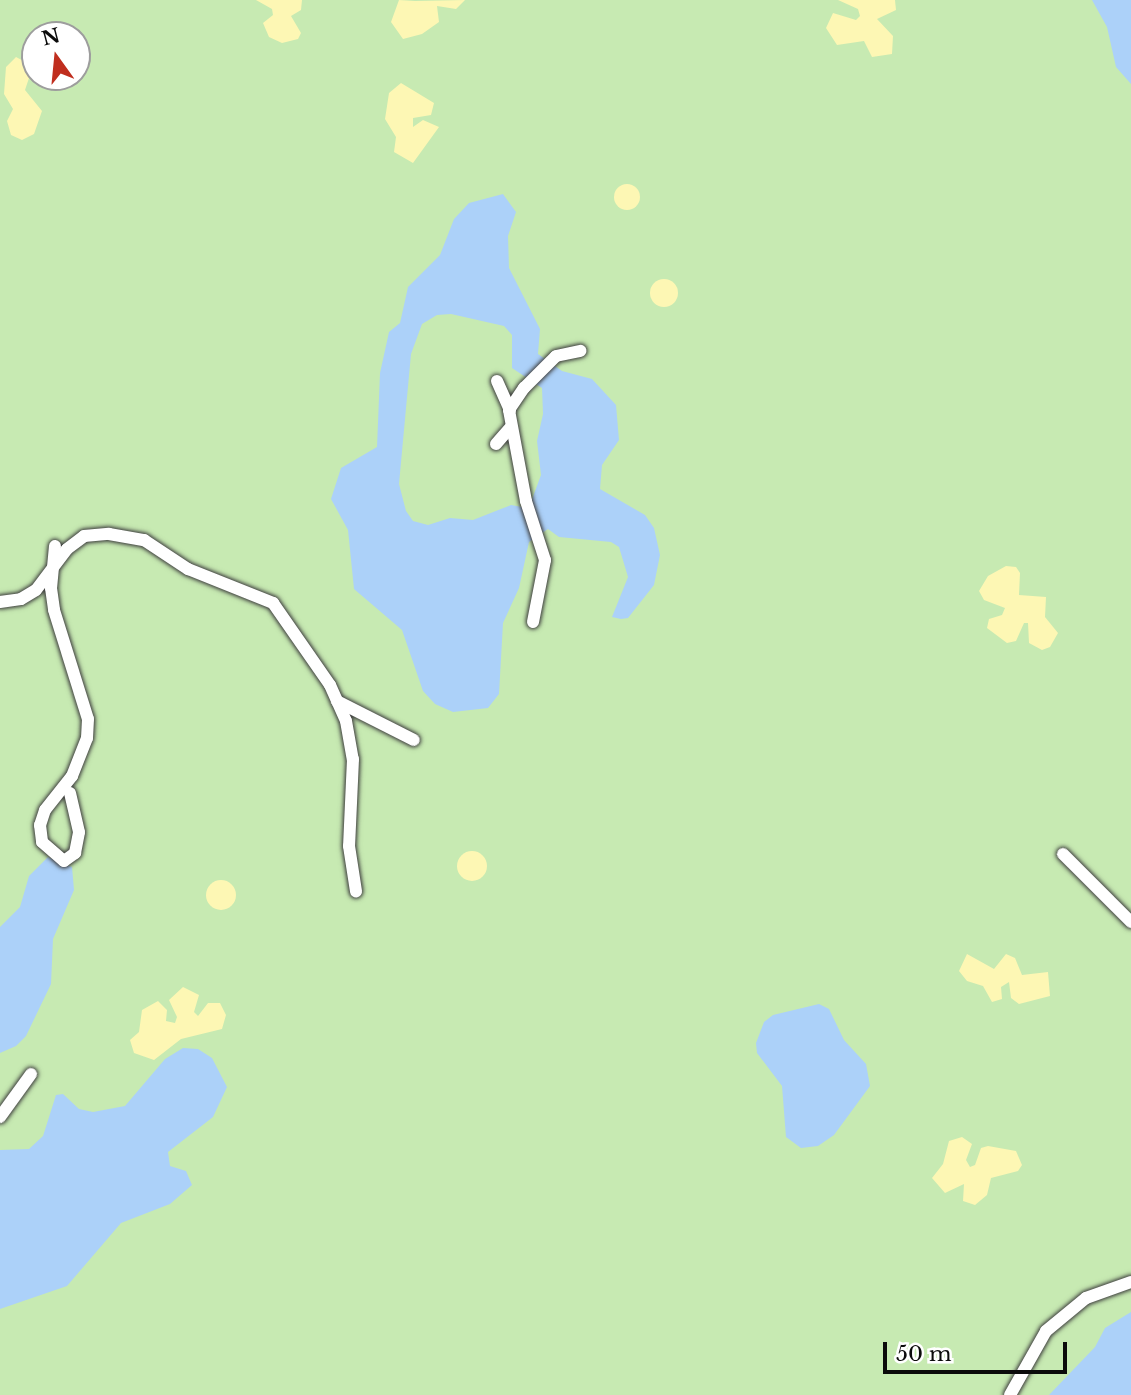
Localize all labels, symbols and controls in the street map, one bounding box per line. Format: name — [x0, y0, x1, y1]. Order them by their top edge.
north arrow — [21, 21, 91, 91]
text: N — [39, 24, 63, 51]
scale bar — [886, 1328, 1070, 1372]
text: 50 m — [896, 1341, 951, 1367]

